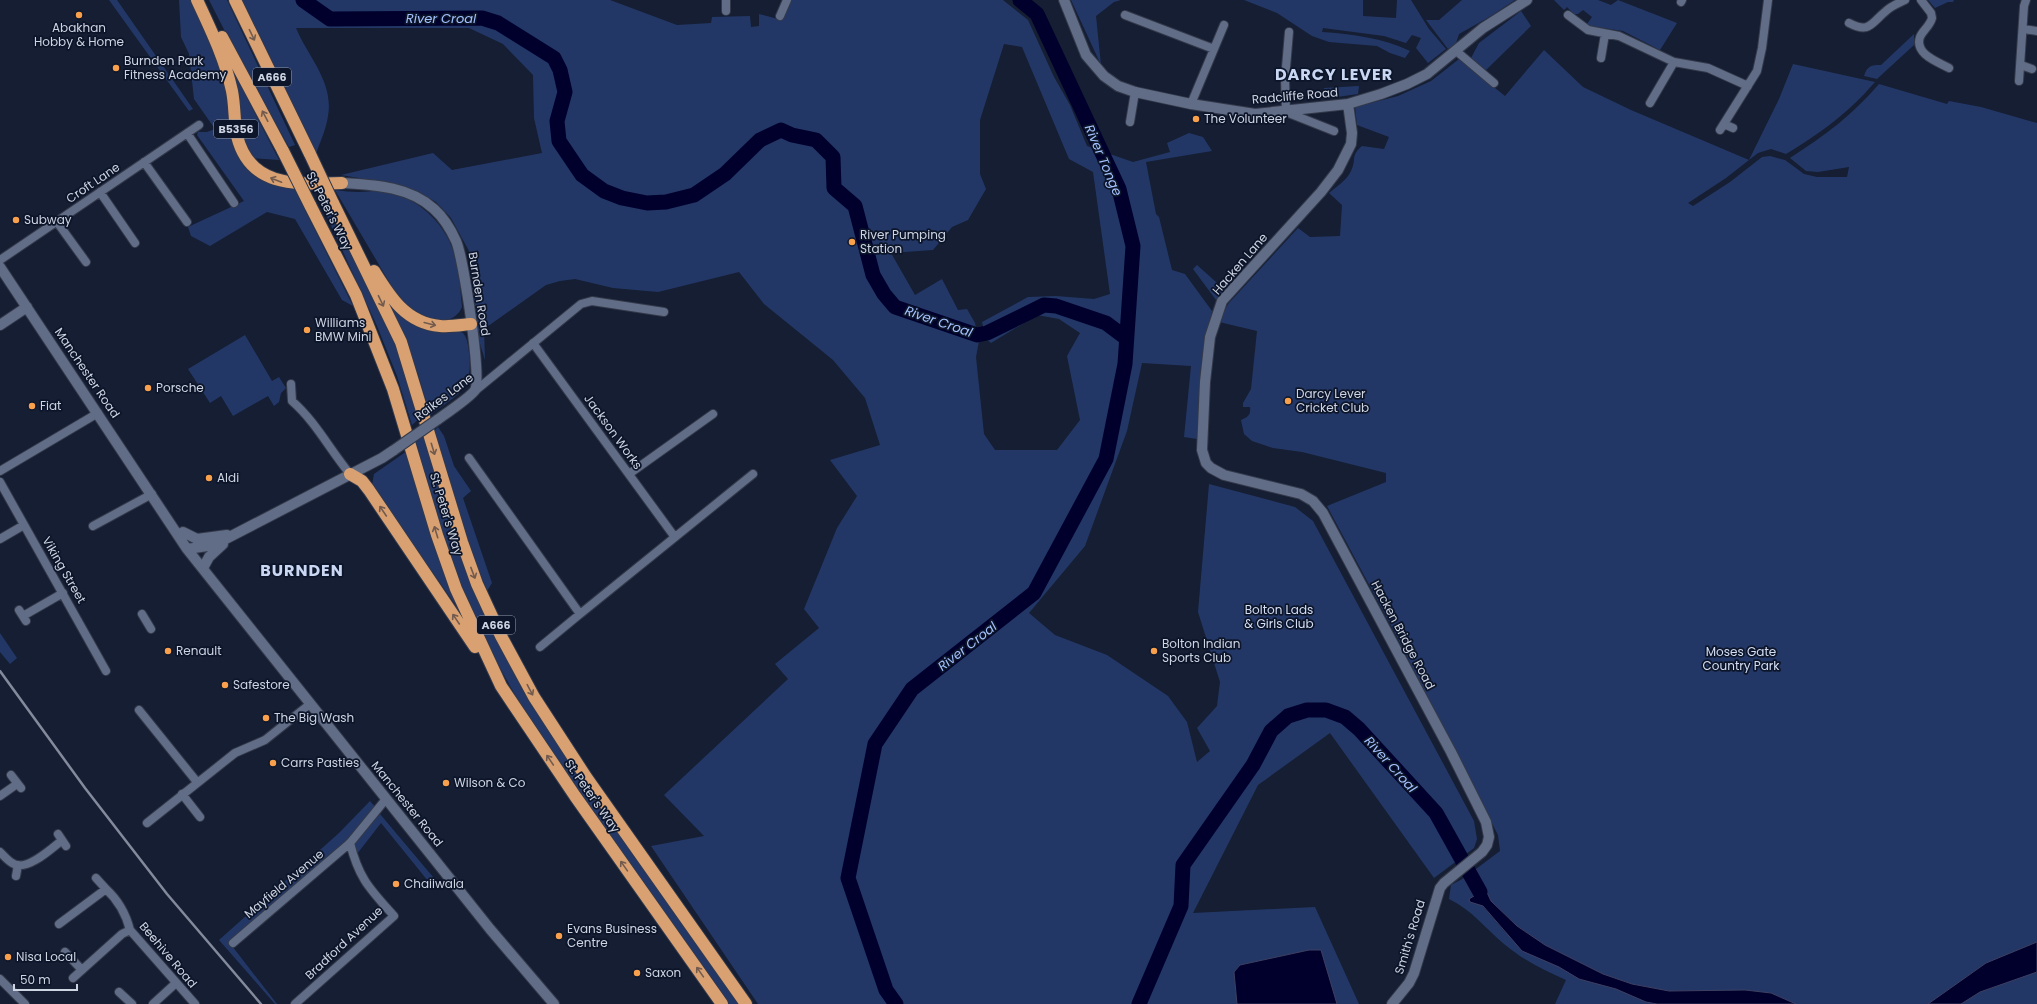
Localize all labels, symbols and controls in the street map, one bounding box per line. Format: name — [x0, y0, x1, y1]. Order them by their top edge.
water label: River Croal — [406, 9, 477, 28]
marker: Abakhan Hobby & Home — [74, 10, 84, 20]
place label: Abakhan Hobby & Home — [34, 19, 124, 50]
one-way arrow — [249, 29, 256, 41]
place label: Burnden Park Fitness Academy — [124, 52, 227, 83]
marker: Burnden Park Fitness Academy — [111, 63, 121, 73]
district label: DARCY LEVER — [1275, 63, 1393, 86]
road number: A666 — [253, 68, 291, 86]
street label: Radcliffe Road — [1251, 83, 1339, 108]
place label: The Volunteer — [1204, 110, 1287, 127]
one-way arrow — [261, 111, 268, 123]
marker: The Volunteer — [1191, 114, 1201, 124]
road number: B5356 — [214, 120, 258, 138]
water label: River Tonge — [1080, 122, 1127, 199]
street label: Croft Lane — [63, 158, 123, 207]
street label: St. Peter's Way — [302, 169, 357, 253]
one-way arrow — [270, 175, 282, 183]
place label: Subway — [24, 211, 72, 228]
marker: Subway — [11, 215, 21, 225]
place label: River Pumping Station — [860, 226, 946, 257]
street label: Hacken Lane — [1208, 229, 1271, 298]
marker: River Pumping Station — [847, 237, 857, 247]
street label: Burnden Road — [464, 251, 495, 337]
one-way arrow — [378, 294, 385, 306]
water label: River Croal — [902, 301, 976, 342]
place label: Williams BMW Mini — [315, 314, 372, 345]
one-way arrow — [423, 320, 436, 328]
street label: Manchester Road — [51, 324, 124, 421]
marker: Williams BMW Mini — [302, 325, 312, 335]
street label: Raikes Lane — [411, 369, 477, 424]
place label: Porsche — [156, 379, 204, 396]
marker: Porsche — [143, 383, 153, 393]
place label: Darcy Lever Cricket Club — [1296, 385, 1369, 416]
street label: Jackson Works — [580, 391, 646, 473]
marker: Darcy Lever Cricket Club — [1283, 396, 1293, 406]
place label: Fiat — [40, 397, 61, 414]
marker: Fiat — [27, 401, 37, 411]
one-way arrow — [430, 443, 437, 456]
place label: Aldi — [217, 469, 239, 486]
street label: St. Peter's Way — [426, 470, 467, 558]
marker: Aldi — [204, 473, 214, 483]
one-way arrow — [379, 506, 387, 517]
one-way arrow — [432, 525, 439, 538]
street label: Viking Street — [38, 533, 90, 606]
district label: BURNDEN — [260, 559, 344, 582]
one-way arrow — [470, 566, 477, 579]
street label: Hacken Bridge Road — [1368, 577, 1439, 692]
park label: Bolton Lads & Girls Club — [1244, 601, 1314, 632]
one-way arrow — [452, 614, 460, 625]
road number: A666 — [477, 616, 515, 634]
water label: River Croal — [934, 617, 1002, 676]
place label: Bolton Indian Sports Club — [1162, 635, 1240, 666]
place label: Renault — [176, 642, 222, 659]
park label: Moses Gate Country Park — [1703, 643, 1780, 674]
marker: Renault — [163, 646, 173, 656]
marker: Bolton Indian Sports Club — [1149, 646, 1159, 656]
place label: Safestore — [233, 676, 290, 693]
marker: Safestore — [220, 680, 230, 690]
one-way arrow — [527, 683, 534, 695]
place label: The Big Wash — [274, 709, 354, 726]
marker: The Big Wash — [261, 713, 271, 723]
water label: River Croal — [1360, 732, 1422, 797]
place label: Carrs Pasties — [281, 754, 359, 771]
one-way arrow — [546, 754, 554, 765]
street label: St. Peter's Way — [561, 756, 624, 836]
street label: Manchester Road — [368, 757, 447, 850]
marker: Carrs Pasties — [268, 758, 278, 768]
place label: Wilson & Co — [454, 774, 526, 791]
marker: Wilson & Co — [441, 778, 451, 788]
street label: Mayfield Avenue — [240, 845, 327, 922]
one-way arrow — [620, 861, 628, 872]
place label: Chaiiwala — [404, 875, 464, 892]
marker: Chaiiwala — [391, 879, 401, 889]
street label: Smith's Road — [1390, 898, 1429, 976]
street label: Bradford Avenue — [301, 902, 386, 983]
street label: Beehive Road — [136, 918, 201, 991]
place label: Evans Business Centre — [567, 920, 657, 951]
marker: Evans Business Centre — [554, 931, 564, 941]
place label: Nisa Local — [16, 948, 76, 965]
marker: Nisa Local — [3, 952, 13, 962]
place label: Saxon — [645, 964, 681, 981]
scale bar — [14, 966, 77, 992]
one-way arrow — [696, 967, 704, 978]
marker: Saxon — [632, 968, 642, 978]
text: 50 m — [20, 971, 51, 988]

